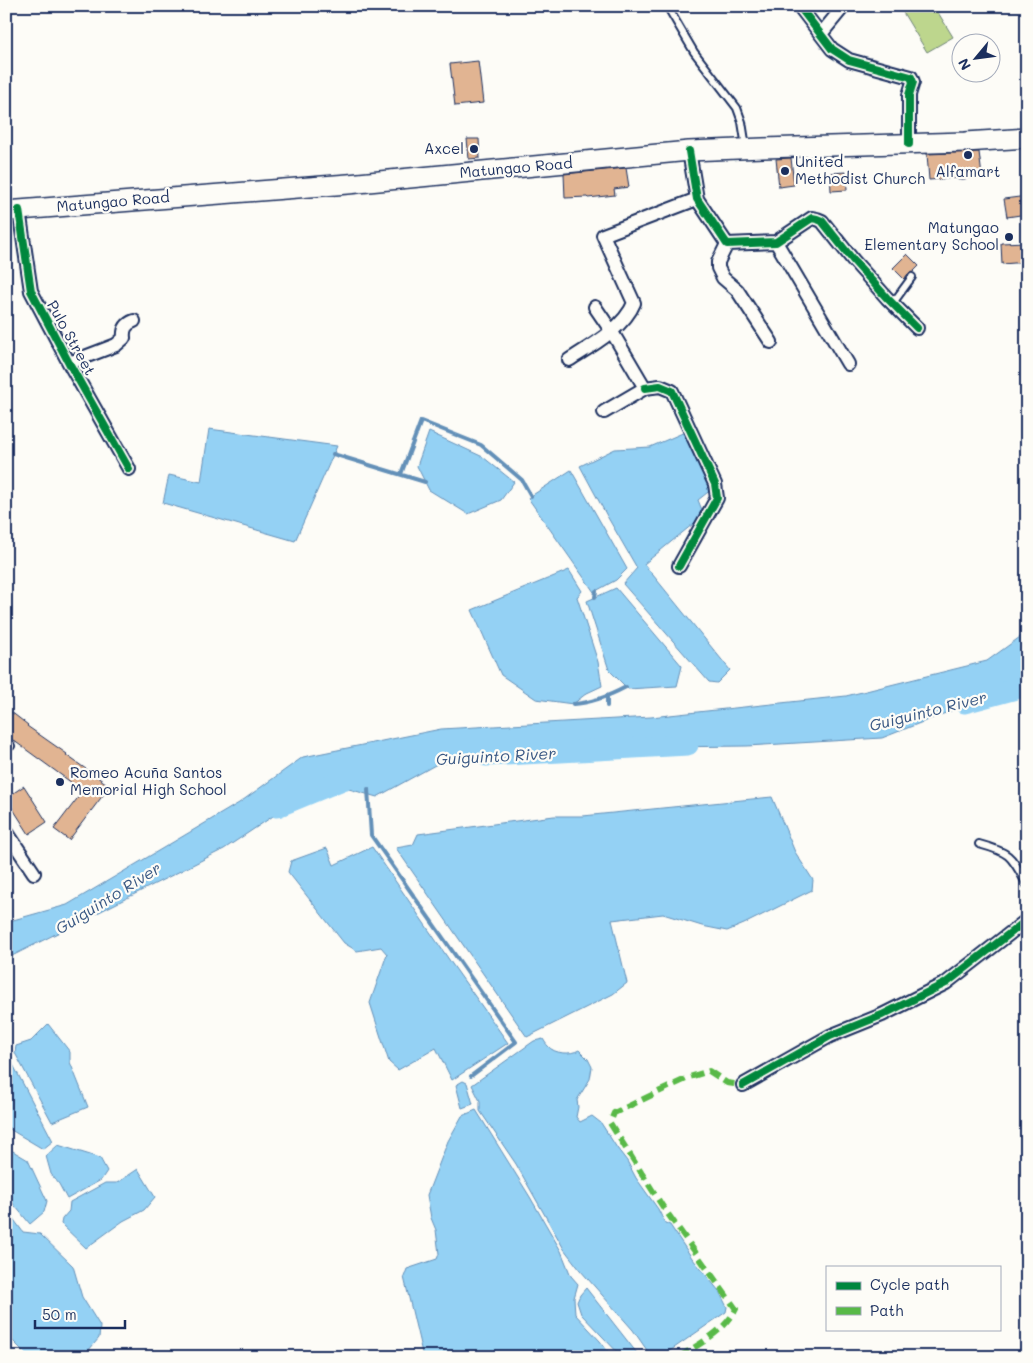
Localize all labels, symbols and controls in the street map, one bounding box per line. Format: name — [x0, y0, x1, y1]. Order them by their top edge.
north arrow — [950, 32, 1000, 82]
text: N — [953, 55, 975, 74]
place label: Axcel — [424, 138, 464, 158]
marker: Axcel — [468, 143, 480, 155]
marker: Alfamart — [962, 149, 974, 161]
place label: United Methodist Church — [795, 151, 925, 188]
street label: Matungao Road — [458, 152, 573, 182]
place label: Alfamart — [936, 161, 1000, 181]
marker: United Methodist Church — [779, 165, 791, 177]
street label: Matungao Road — [55, 186, 170, 216]
place label: Matungao Elementary School — [864, 217, 999, 254]
marker: Matungao Elementary School — [1003, 231, 1015, 243]
street label: Pulo Street — [43, 297, 101, 378]
water label: Guiguinto River — [867, 686, 989, 735]
water label: Guiguinto River — [435, 742, 557, 769]
place label: Romeo Acuña Santos Memorial High School — [70, 762, 227, 799]
marker: Romeo Acuña Santos Memorial High School — [54, 776, 66, 788]
water label: Guiguinto River — [51, 857, 164, 938]
legend — [826, 1266, 1000, 1330]
text: Cycle path — [870, 1274, 949, 1294]
scale bar — [35, 1298, 125, 1330]
text: Path — [870, 1300, 904, 1320]
text: 50 m — [42, 1304, 77, 1324]

